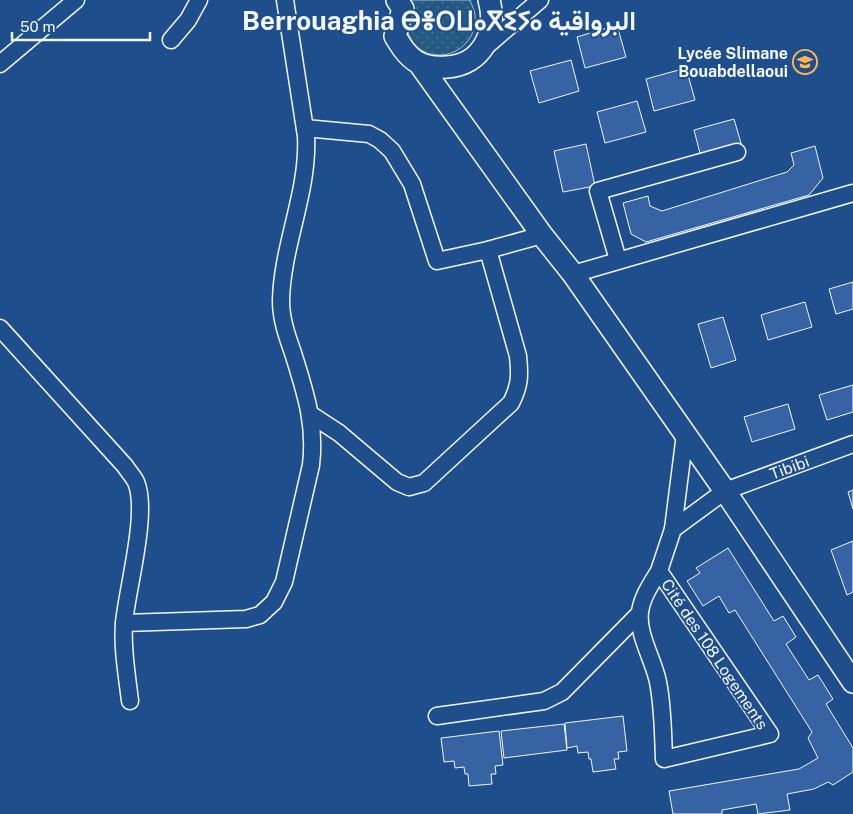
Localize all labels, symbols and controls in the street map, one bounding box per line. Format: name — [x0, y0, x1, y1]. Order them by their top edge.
district label: Berrouaghia ⴱⴻⵔⵡⴰⴳⵉⵢⴰ البرواقية — [242, 5, 636, 37]
scale bar — [12, 10, 150, 42]
text: 50 m — [20, 18, 55, 35]
place label: Lycée Slimane Bouabdellaoui — [677, 44, 788, 81]
school or university icon: Lycée Slimane Bouabdellaoui — [792, 49, 818, 75]
street label: Tibibi — [767, 452, 812, 484]
street label: Cité des 108 Logements — [657, 575, 772, 733]

